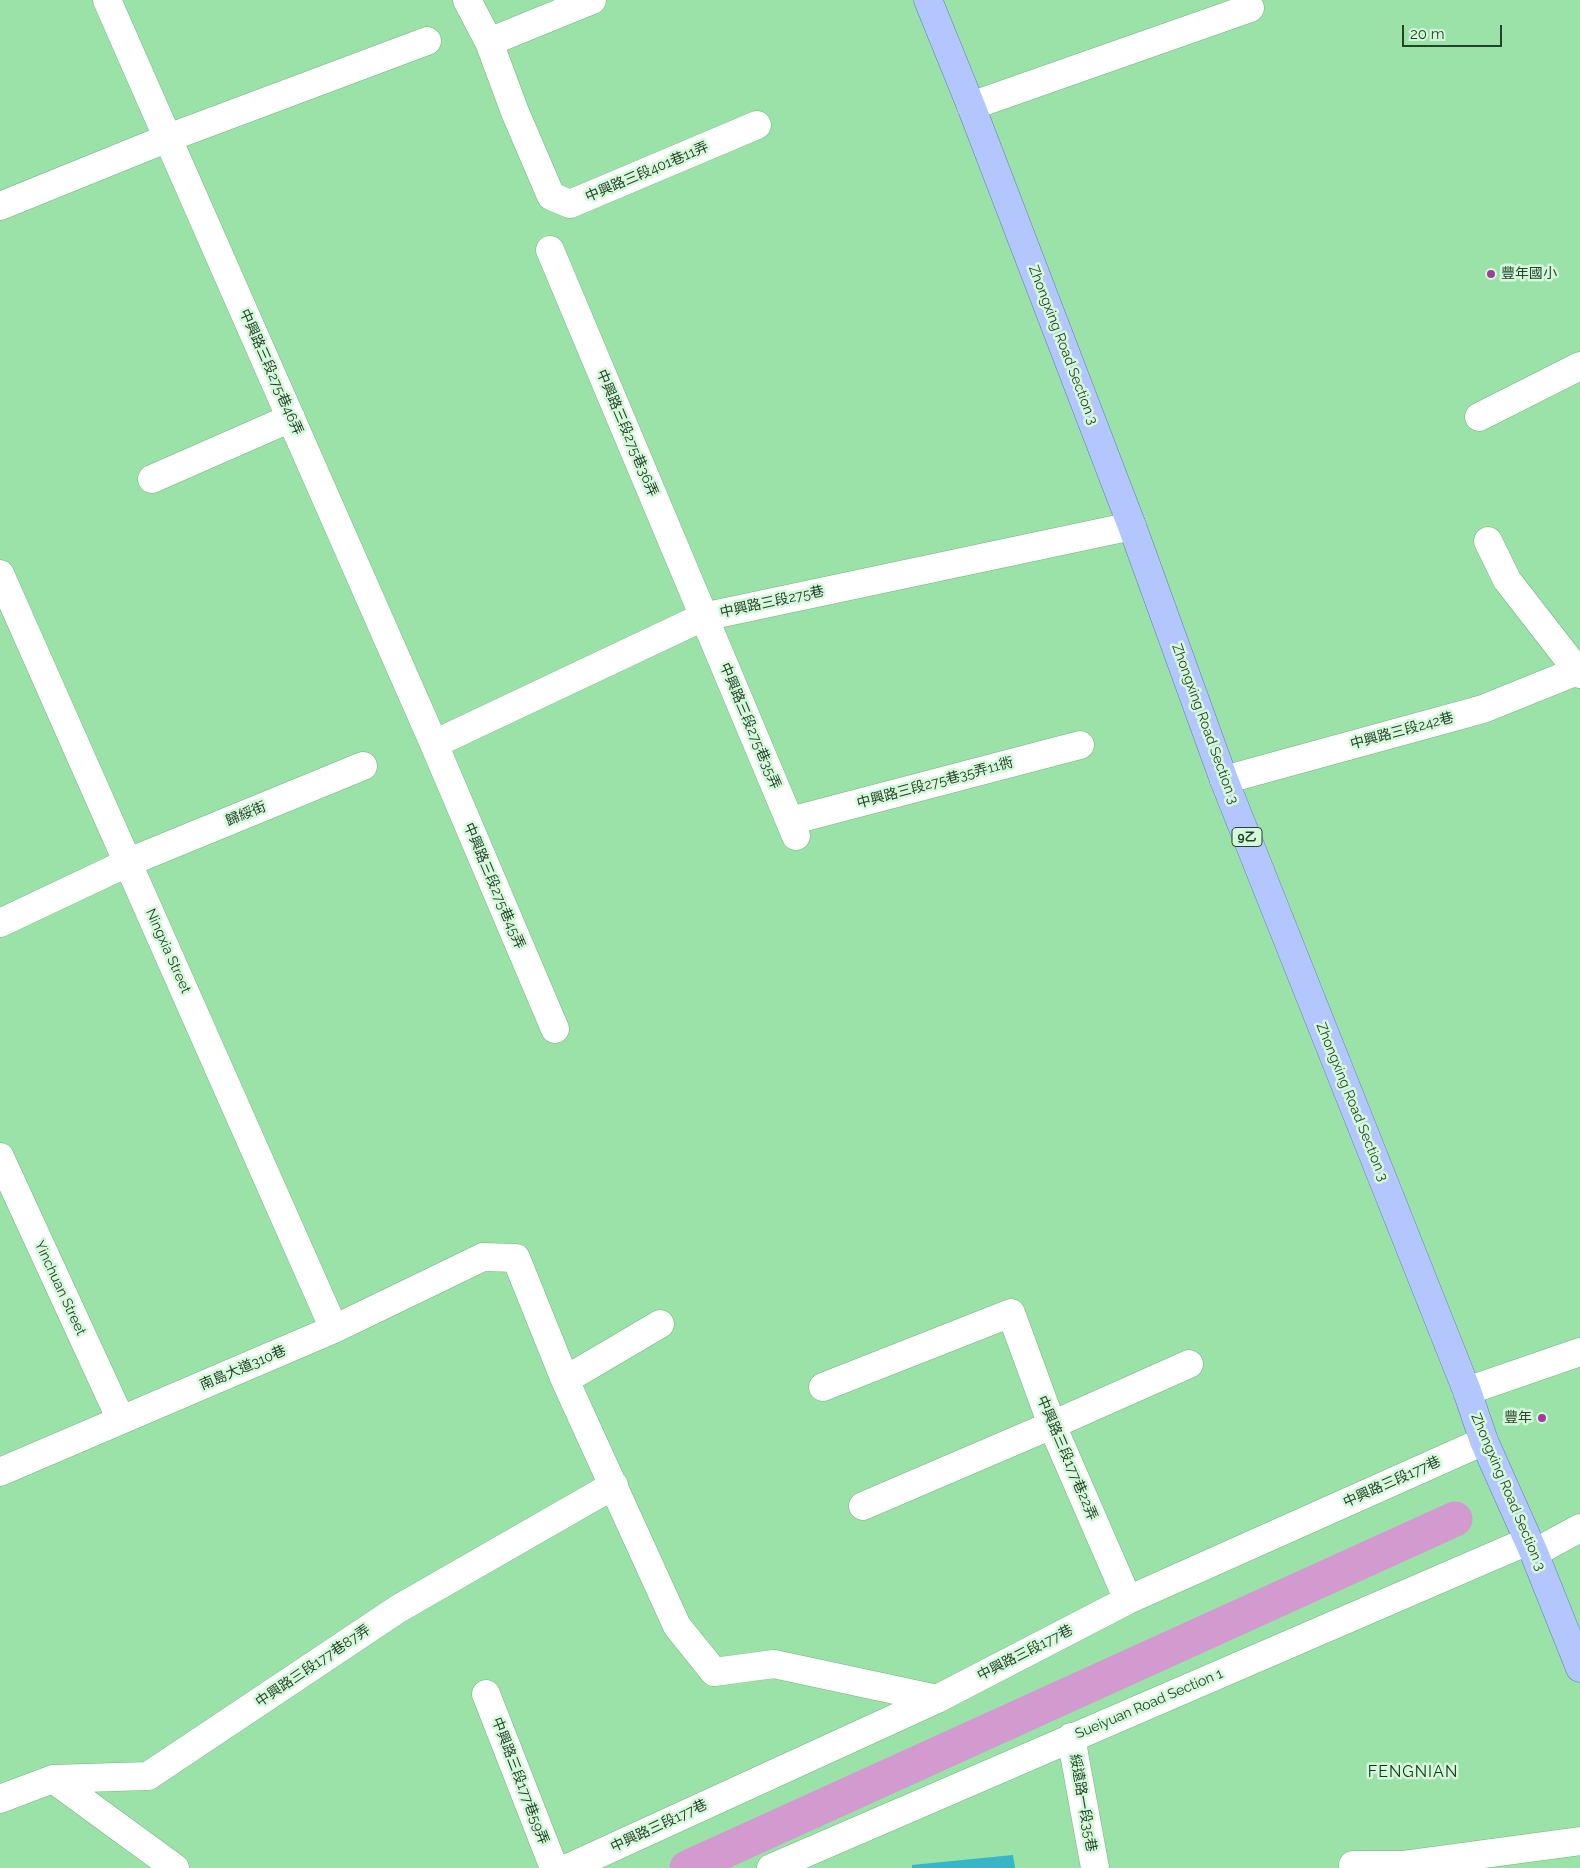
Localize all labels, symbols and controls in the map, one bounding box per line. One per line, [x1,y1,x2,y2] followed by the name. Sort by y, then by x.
[1405,15,1505,47] scale bar
[1410,25,1445,43] text: 20 m
[583,138,711,206] street label: 中興路三段401巷11弄
[1025,263,1101,427] street label: Zhongxing Road Section 3
[1501,266,1557,282] place label: 豐年國小
[1485,268,1497,280] marker: 豐年國小
[236,306,306,438] street label: 中興路三段275巷46弄
[593,367,661,499] street label: 中興路三段275巷36弄
[718,583,826,621] street label: 中興路三段275巷
[1168,642,1242,806] street label: Zhongxing Road Section 3
[716,660,784,792] street label: 中興路三段275巷35弄
[1349,709,1455,753] street label: 中興路三段242巷
[855,754,1015,812] street label: 中興路三段275巷35弄11衖
[223,798,269,830] street label: 歸綏街
[460,820,528,952] street label: 中興路三段275巷45弄
[1232,828,1262,846] road number: 9乙
[142,906,194,996] street label: Ningxia Street
[1312,1020,1392,1184] street label: Zhongxing Road Section 3
[31,1238,89,1338] street label: Yinchuan Street
[197,1342,289,1394] street label: 南島大道310巷
[1033,1393,1101,1523] street label: 中興路三段177巷22弄
[1504,1410,1532,1426] place label: 豐年
[1467,1411,1549,1573] street label: Zhongxing Road Section 3
[1536,1412,1548,1424] marker: 豐年
[1341,1453,1443,1511] street label: 中興路三段177巷
[252,1621,374,1711] street label: 中興路三段177巷87弄
[974,1622,1076,1684] street label: 中興路三段177巷
[1073,1665,1225,1743] street label: Sueiyuan Road Section 1
[488,1715,552,1847] street label: 中興路三段177巷59弄
[1066,1753,1100,1853] street label: 綏遠路一段35巷
[1367,1762,1459,1782] district label: FENGNIAN
[608,1796,710,1856] street label: 中興路三段177巷

